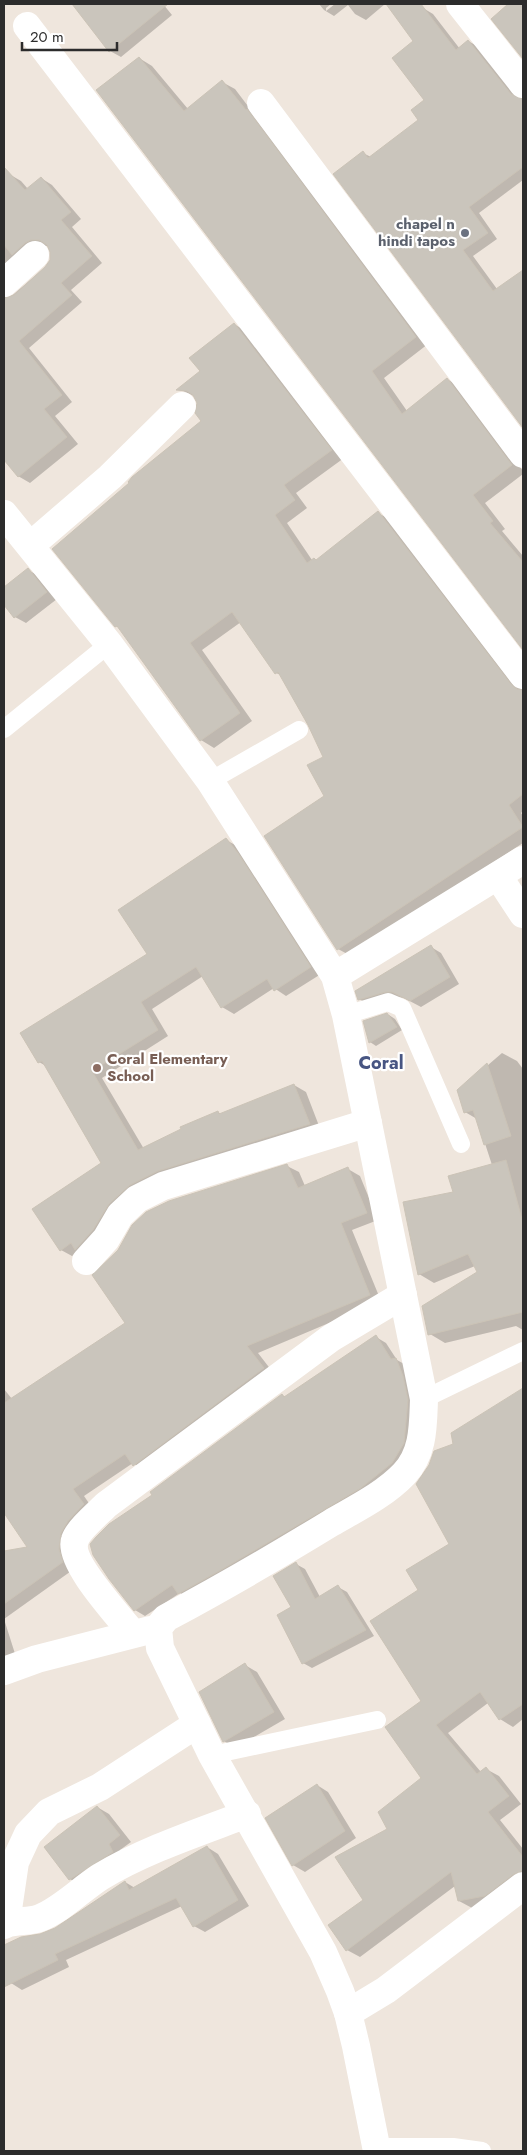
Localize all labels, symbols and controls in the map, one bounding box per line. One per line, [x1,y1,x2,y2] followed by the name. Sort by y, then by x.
[22,20,118,52] scale bar
[30,26,64,48] text: 20 m
[378,213,455,252] place label: chapel n hindi tapos
[459,227,471,239] marker: chapel n hindi tapos
[107,1048,228,1087] place label: Coral Elementary School
[358,1050,404,1076] district label: Coral
[91,1062,103,1074] marker: Coral Elementary School

